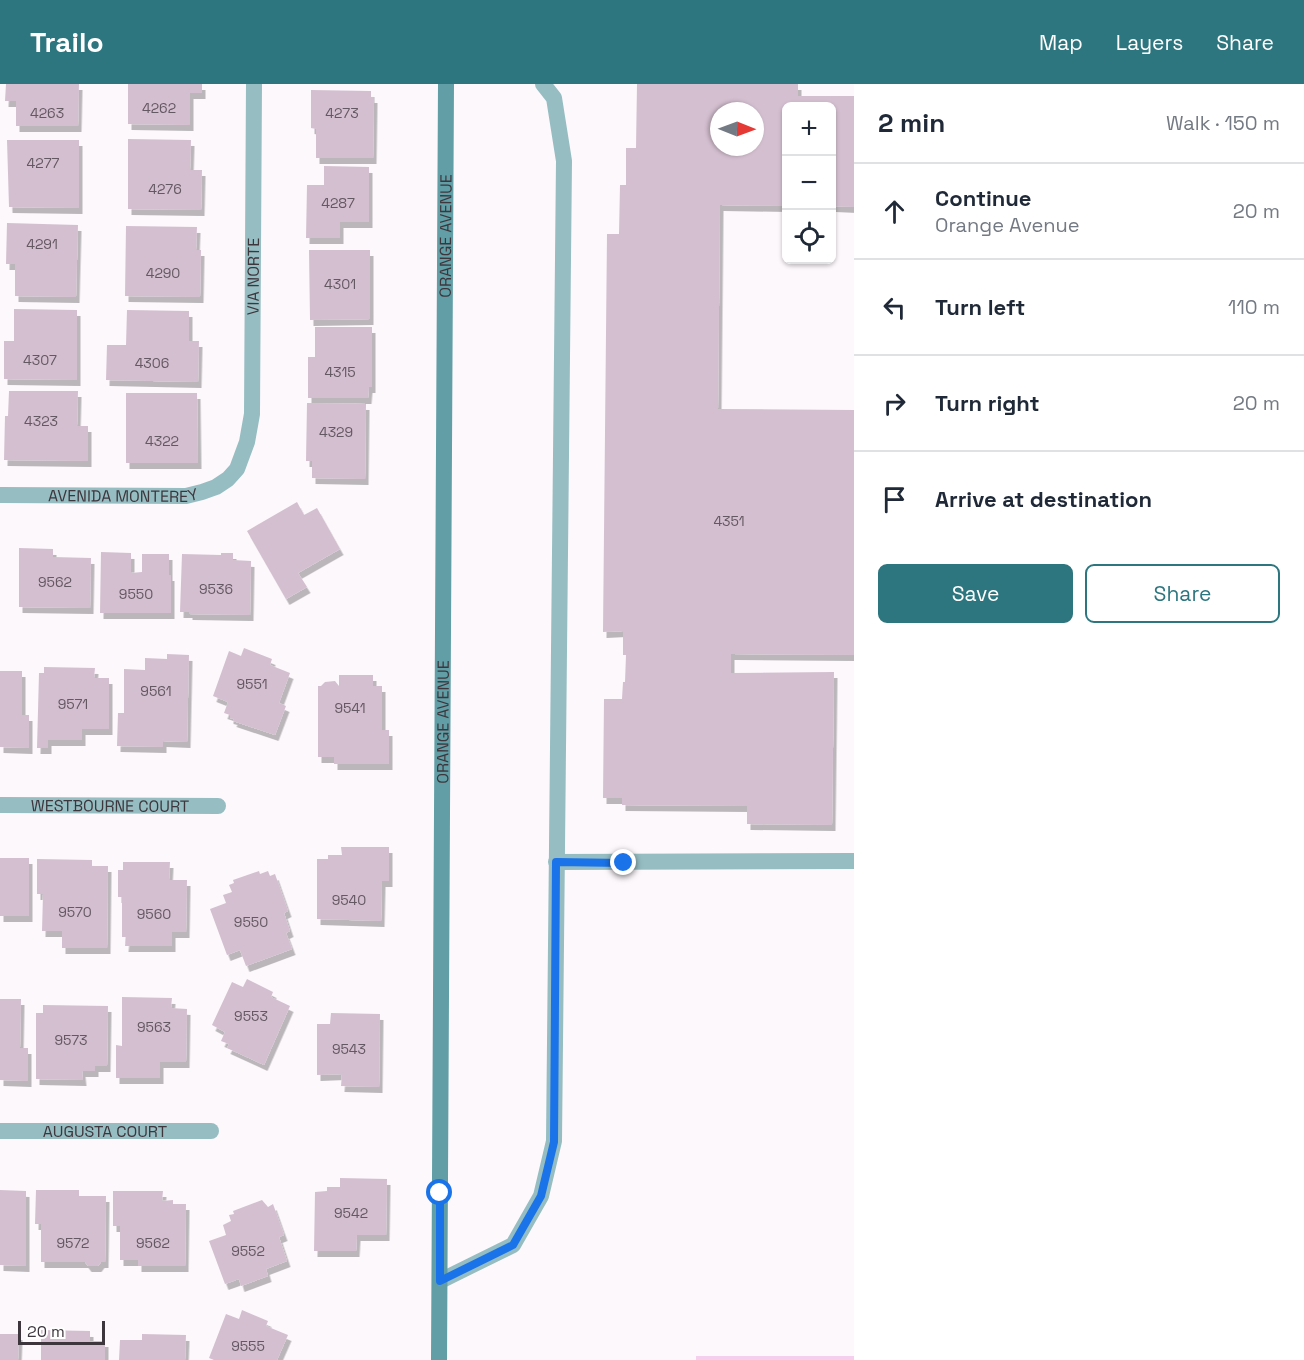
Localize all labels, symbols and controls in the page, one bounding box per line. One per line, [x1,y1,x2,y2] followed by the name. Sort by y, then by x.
[30,24,104,60] text: Trailo
[1039,29,1083,56] text: Map
[1116,29,1183,56] text: Layers
[1216,29,1274,56] text: Share
[142,99,176,117] house number: 4262
[710,102,764,156] north arrow
[782,102,836,264] map controls
[782,102,836,156] button: +
[30,104,64,122] house number: 4263
[325,104,359,122] house number: 4273
[878,106,945,140] text: 2 min
[1166,110,1280,136] text: Walk · 150 m
[27,154,60,172] house number: 4277
[782,156,836,210] button: −
[435,174,457,298] street label: ORANGE AVENUE
[148,180,182,198] house number: 4276
[935,184,1031,212] text: Continue
[321,194,355,212] house number: 4287
[878,195,911,228] icon: ahead
[1233,198,1280,224] text: 20 m
[782,210,836,264] button: locate
[935,212,1080,238] text: Orange Avenue
[26,235,58,253] house number: 4291
[243,238,264,315] street label: VIA NORTE
[146,264,180,282] house number: 4290
[324,275,356,293] house number: 4301
[878,291,911,324] icon: left
[935,293,1025,321] text: Turn left
[1228,294,1280,320] text: 110 m
[23,351,57,369] house number: 4307
[135,354,169,372] house number: 4306
[324,363,356,381] house number: 4315
[878,387,911,420] icon: right
[935,389,1040,417] text: Turn right
[1233,390,1280,416] text: 20 m
[24,412,58,430] house number: 4323
[319,423,353,441] house number: 4329
[145,432,179,450] house number: 4322
[48,483,200,507] street label: AVENIDA MONTEREY
[878,483,911,516] icon: arrive
[935,485,1152,513] text: Arrive at destination
[713,512,745,530] house number: 4351
[878,564,1073,623] button: Save
[1085,564,1280,623] button: Share
[38,573,72,591] house number: 9562
[199,580,233,598] house number: 9536
[119,585,153,603] house number: 9550
[432,660,454,784] street label: ORANGE AVENUE
[237,675,268,693] house number: 9551
[140,682,172,700] house number: 9561
[58,695,88,713] house number: 9571
[334,699,366,717] house number: 9541
[31,795,189,817] street label: WESTBOURNE COURT
[610,849,636,875] route end
[332,891,366,909] house number: 9540
[58,903,92,921] house number: 9570
[137,905,171,923] house number: 9560
[234,913,268,931] house number: 9550
[234,1007,268,1025] house number: 9553
[137,1018,171,1036] house number: 9563
[54,1031,88,1049] house number: 9573
[332,1040,366,1058] house number: 9543
[43,1121,167,1142] street label: AUGUSTA COURT
[426,1179,452,1205] route start
[334,1204,368,1222] house number: 9542
[57,1234,90,1252] house number: 9572
[136,1234,170,1252] house number: 9562
[231,1242,265,1260] house number: 9552
[18,1318,105,1346] scale bar
[27,1321,65,1342] text: 20 m
[231,1337,265,1355] house number: 9555

